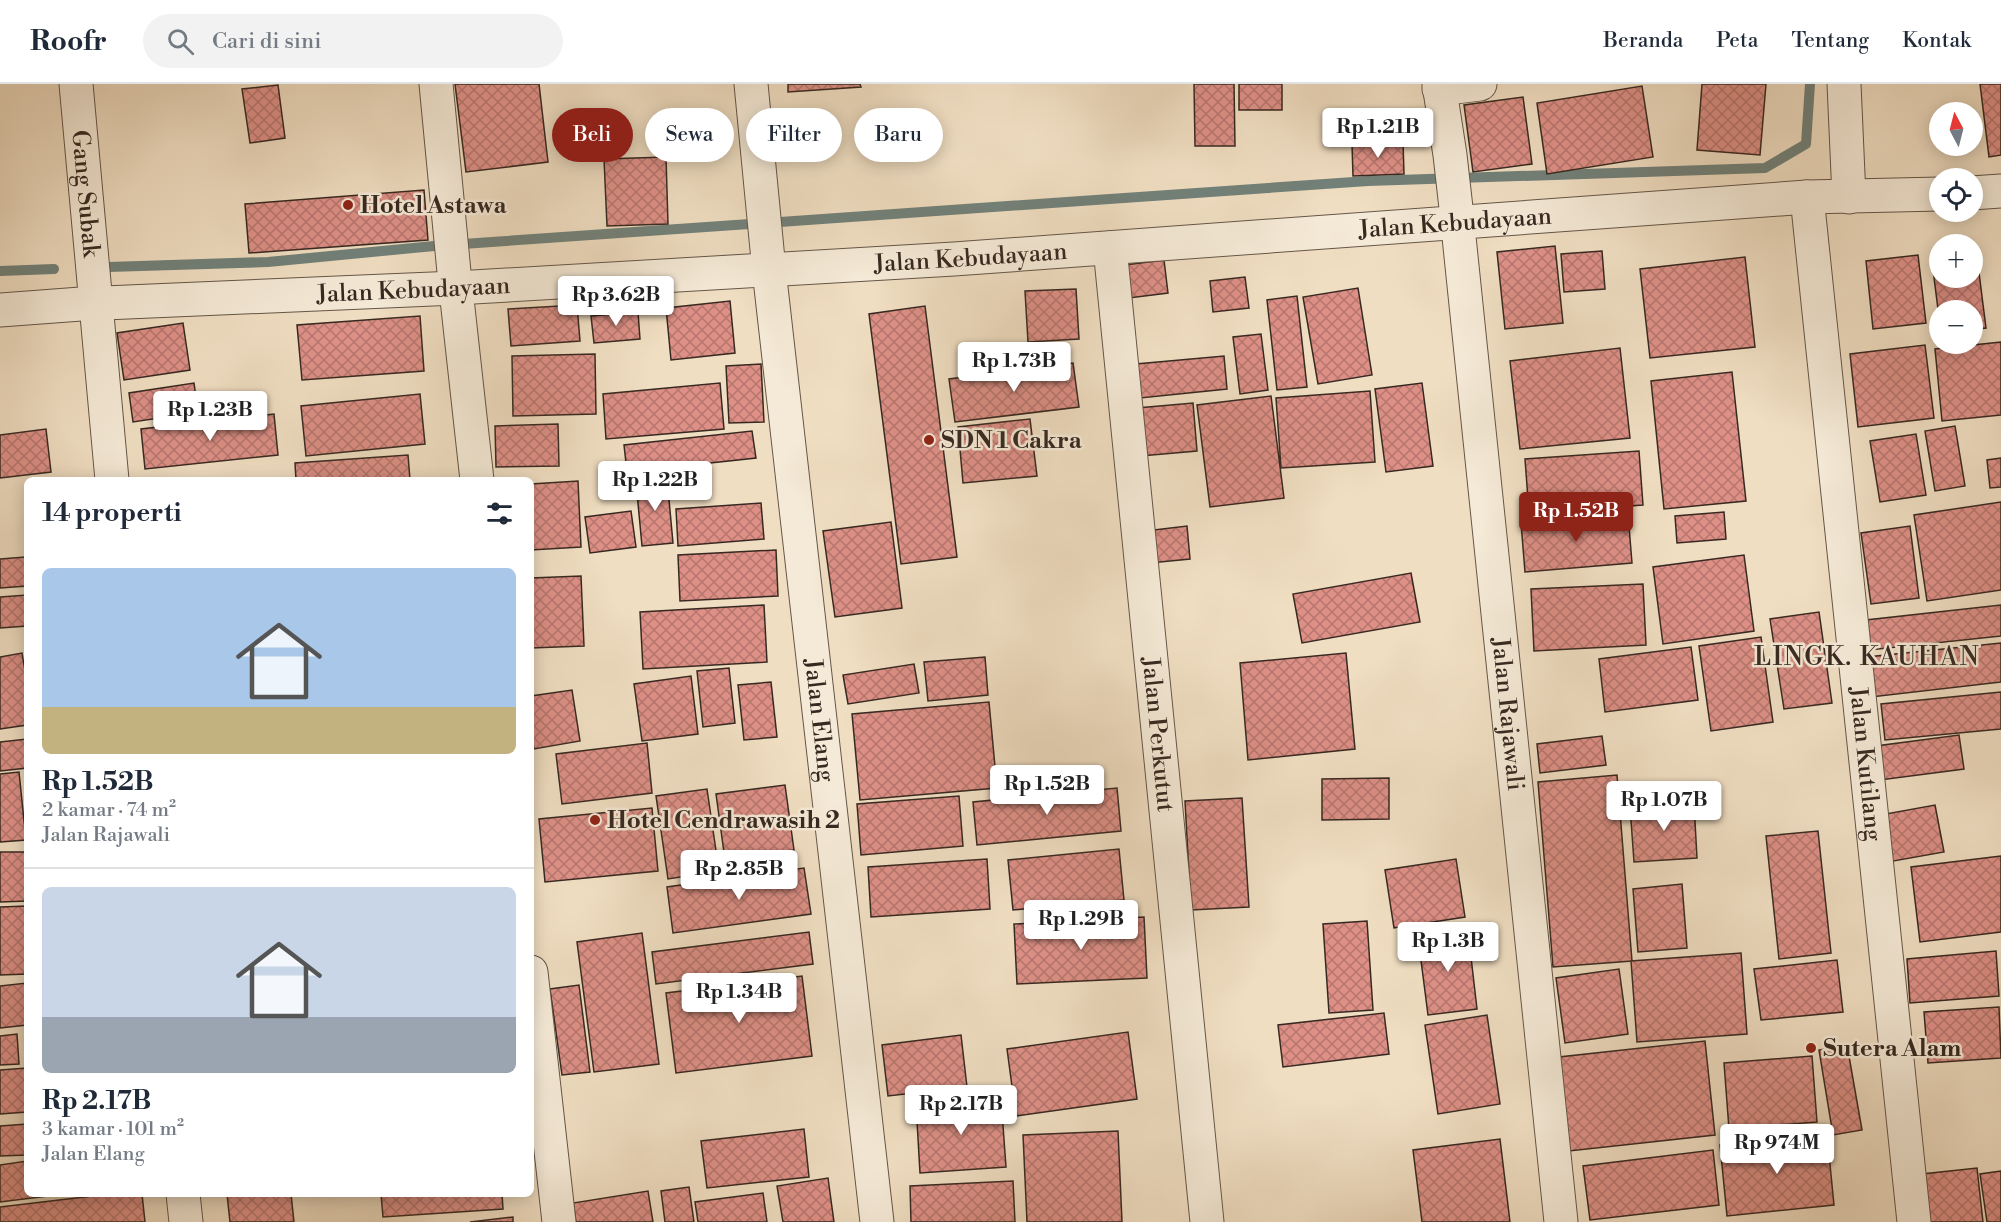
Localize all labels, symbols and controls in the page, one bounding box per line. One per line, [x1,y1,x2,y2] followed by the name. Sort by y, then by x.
[143,14,563,68] search box
[30,24,107,59] text: Roofr
[164,25,197,58] icon: search
[212,28,321,55] text: Cari di sini
[1603,28,1683,54] text: Beranda
[1716,28,1758,54] text: Peta
[1791,28,1869,54] text: Tentang
[1902,28,1971,54] text: Kontak
[1929,102,1983,156] north arrow
[1929,102,1983,354] map controls
[552,108,633,162] chip: Beli
[645,108,734,162] chip: Sewa
[746,108,842,162] chip: Filter
[854,108,943,162] chip: Baru
[1316,108,1440,159] pin: Rp 1.21B
[1336,115,1420,140] text: Rp 1.21B
[64,129,106,260] street label: Gang Subak
[1929,168,1983,222] button: locate
[360,191,507,221] place label: Hotel Astawa
[341,198,355,212] marker: Hotel Astawa
[1357,202,1553,246] street label: Jalan Kebudayaan
[1929,234,1983,288] button: +
[872,237,1068,280] street label: Jalan Kebudayaan
[315,271,511,310] street label: Jalan Kebudayaan
[554,276,678,327] pin: Rp 3.62B
[572,283,660,308] text: Rp 3.62B
[1929,300,1983,354] button: −
[952,342,1076,393] pin: Rp 1.73B
[972,349,1056,374] text: Rp 1.73B
[148,391,272,442] pin: Rp 1.23B
[167,398,253,423] text: Rp 1.23B
[941,426,1083,456] place label: SDN 1 Cakra
[922,433,936,447] marker: SDN 1 Cakra
[593,461,717,512] pin: Rp 1.22B
[612,468,698,493] text: Rp 1.22B
[1514,492,1638,543] pin: Rp 1.52B
[42,497,181,529] text: 14 properti
[483,497,516,530] icon: filters
[1533,499,1619,524] text: Rp 1.52B
[225,607,333,715] icon: home
[1484,635,1530,792] street label: Jalan Rajawali
[1754,641,1980,673] district label: LINGK. KAUHAN
[1135,655,1180,814] street label: Jalan Perkutut
[797,656,841,784] street label: Jalan Elang
[1842,684,1888,843] street label: Jalan Kutilang
[985,765,1109,816] pin: Rp 1.52B
[42,766,154,798] text: Rp 1.52B
[1004,772,1090,797] text: Rp 1.52B
[1602,781,1726,832] pin: Rp 1.07B
[1620,788,1708,813] text: Rp 1.07B
[42,798,176,823] text: 2 kamar · 74 m²
[607,806,840,836] place label: Hotel Cendrawasih 2
[588,813,602,827] marker: Hotel Cendrawasih 2
[42,823,170,848] text: Jalan Rajawali
[677,850,801,901] pin: Rp 2.85B
[695,857,783,882] text: Rp 2.85B
[1019,900,1143,951] pin: Rp 1.29B
[1038,907,1124,932] text: Rp 1.29B
[1393,922,1503,973] pin: Rp 1.3B
[225,926,333,1034] icon: home
[1412,929,1485,954] text: Rp 1.3B
[677,973,801,1024] pin: Rp 1.34B
[696,980,782,1005] text: Rp 1.34B
[1823,1034,1962,1064] place label: Sutera Alam
[1804,1041,1818,1055] marker: Sutera Alam
[42,1085,151,1117] text: Rp 2.17B
[899,1085,1023,1136] pin: Rp 2.17B
[919,1092,1003,1117] text: Rp 2.17B
[42,1117,184,1142] text: 3 kamar · 101 m²
[1722,1124,1832,1175] pin: Rp 974M
[1734,1131,1820,1156] text: Rp 974M
[42,1142,145,1167] text: Jalan Elang

